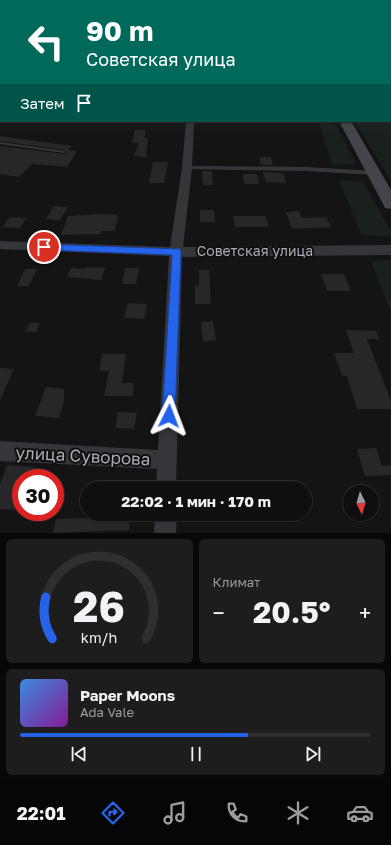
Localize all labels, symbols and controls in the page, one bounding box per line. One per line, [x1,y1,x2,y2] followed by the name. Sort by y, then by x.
[86,14,153,47] text: 90 m
[20,16,72,68] icon: left
[86,48,236,70] text: Советская улица
[73,92,95,114] icon: arrive
[20,94,65,112] text: Затем
[27,230,61,264] pin
[33,236,55,258] icon: arrive
[197,242,313,259] street label: Советская улица
[148,395,190,437] position arrow
[15,441,151,470] street label: улица Суворова
[12,469,64,521] speed limit sign: 30
[343,485,379,521] north arrow
[343,485,379,521] map controls
[121,492,271,510] text: 22:02 · 1 мин · 170 m
[213,574,260,590] text: Климат
[73,581,125,631] text: 26
[253,594,330,630] text: 20.5°
[213,599,225,626] text: −
[359,599,371,626] text: +
[81,629,117,646] text: km/h
[80,686,175,704] text: Paper Moons
[80,704,134,720] text: Ada Vale
[68,743,90,765] icon: previous
[185,743,207,765] icon: pause
[302,743,324,765] icon: next
[99,799,127,827] icon: directions
[161,799,189,827] icon: music
[223,799,251,827] icon: phone
[284,799,312,827] icon: climate
[346,799,374,827] icon: car
[17,802,66,824] text: 22:01

